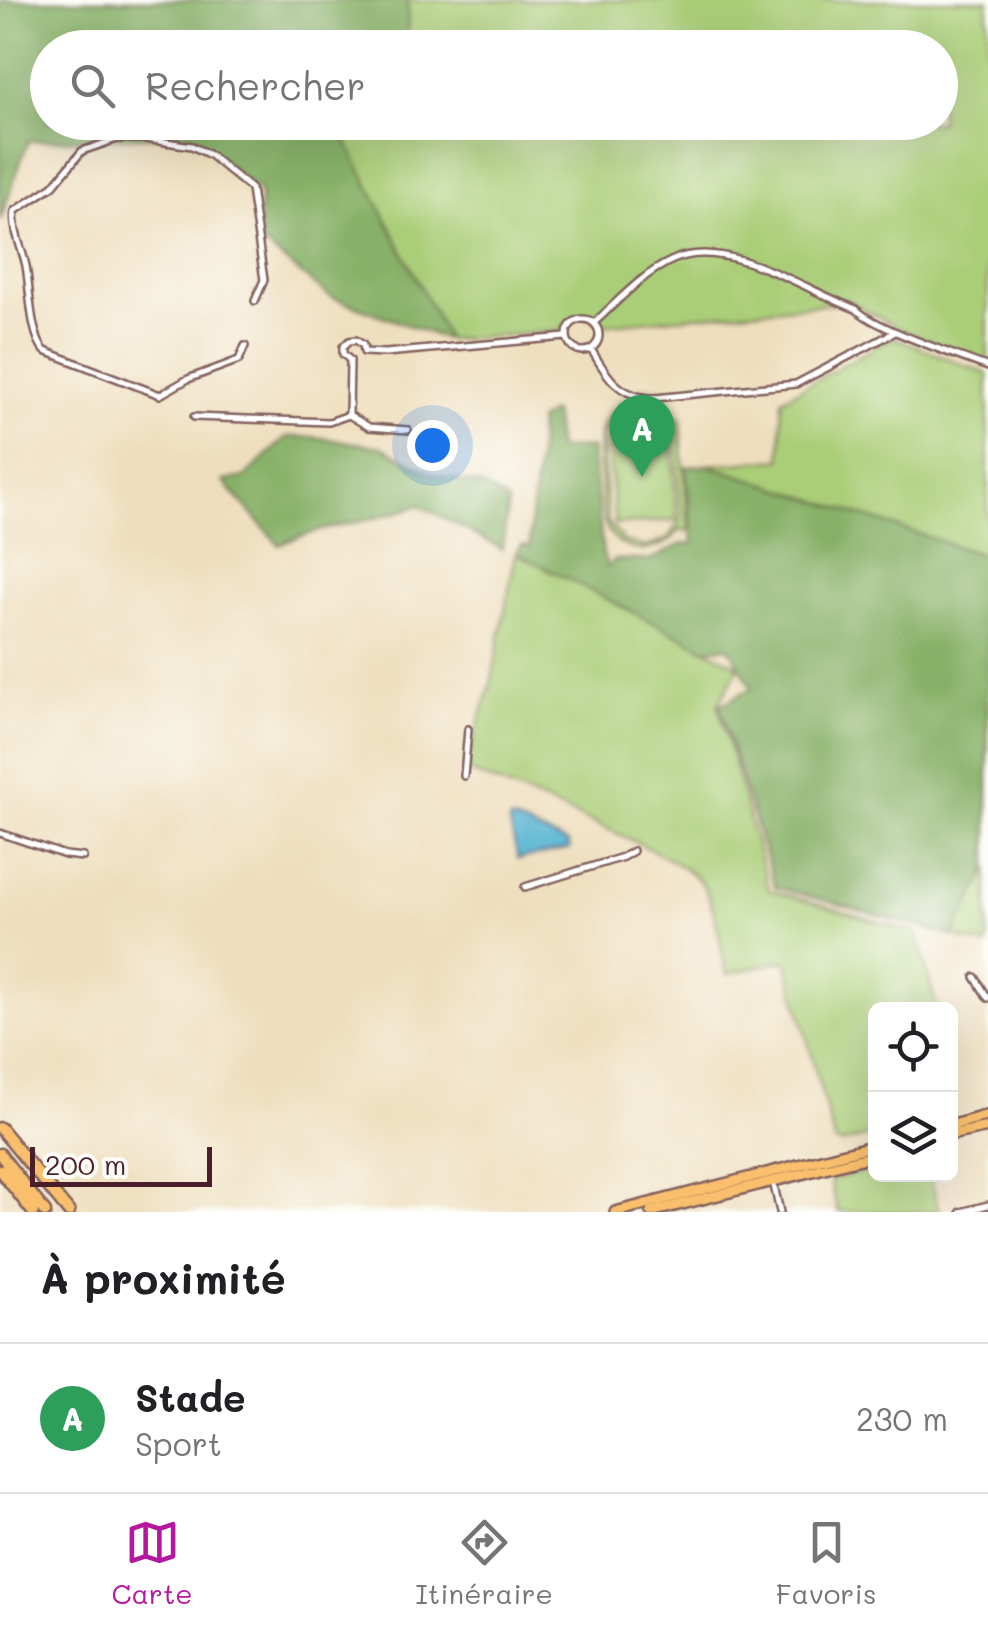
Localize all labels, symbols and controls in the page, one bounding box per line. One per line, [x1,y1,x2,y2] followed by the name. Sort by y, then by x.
[30,30,958,140] search box
[65,58,120,113] icon: search
[145,60,366,110] text: Rechercher
[610,394,674,477] pin: A
[407,420,458,471] your location
[868,1002,958,1182] map controls
[868,1002,958,1092] button: locate
[868,1092,958,1182] button: layers
[30,1142,212,1186] scale bar
[45,1146,126,1182] text: 200 m
[40,1250,286,1305] text: À proximité
[135,1372,246,1422] text: Stade
[61,1397,84,1439] text: A
[856,1397,948,1439] text: 230 m
[135,1422,222,1464] text: Sport
[111,1515,193,1611] tab: Carte
[415,1515,553,1611] tab: Itinéraire
[776,1515,877,1611] tab: Favoris

